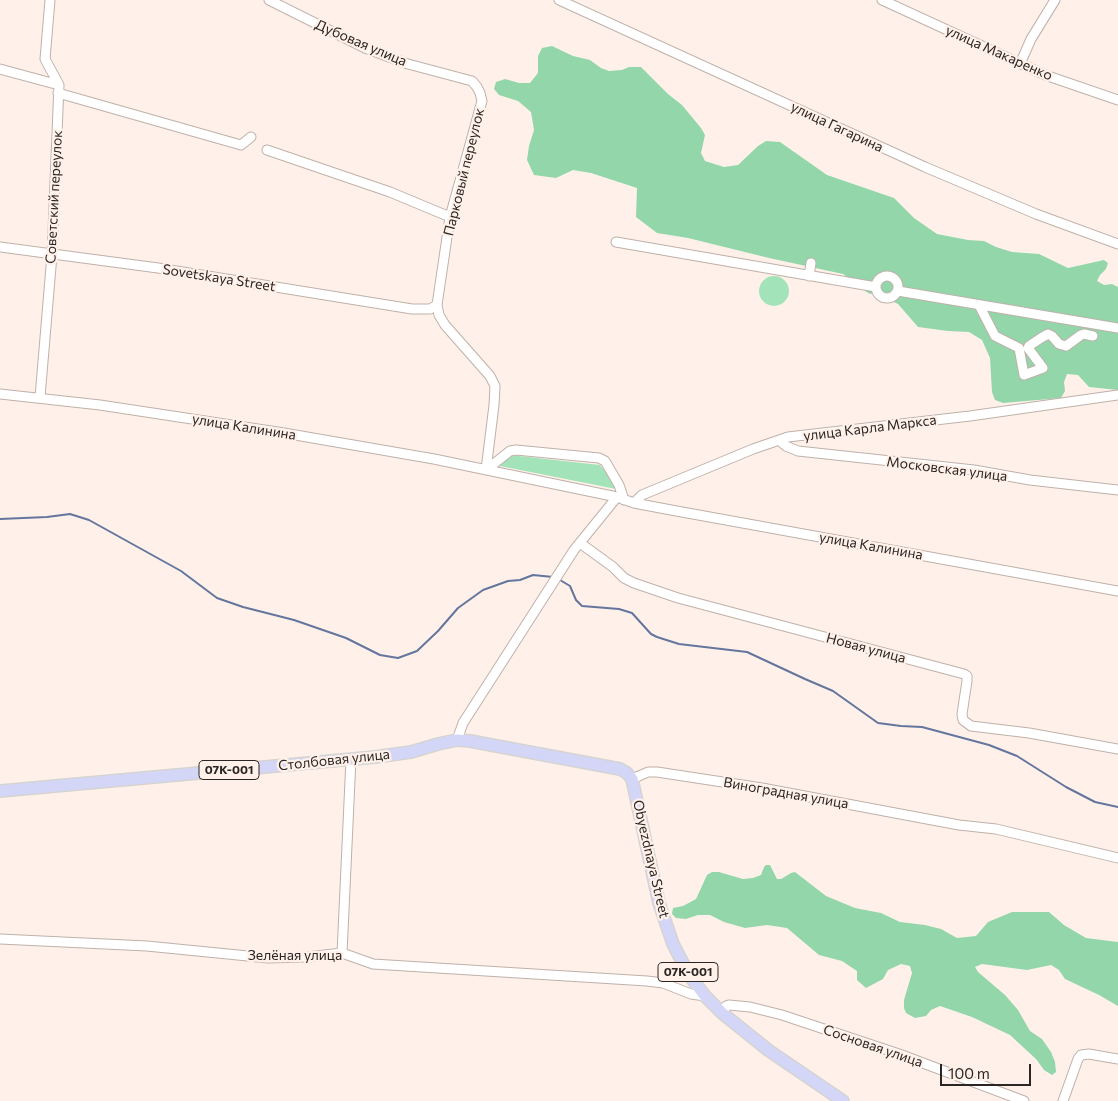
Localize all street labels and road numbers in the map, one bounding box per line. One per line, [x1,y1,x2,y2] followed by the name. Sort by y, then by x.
[313,16,409,70] street label: Дубовая улица
[943,22,1055,84] street label: улица Макаренко
[788,98,886,156] street label: улица Гагарина
[440,106,488,238] street label: Парковый переулок
[42,130,66,264] street label: Советский переулок
[161,261,277,295] street label: Sovetskaya Street
[191,410,297,444] street label: улица Калинина
[803,412,937,444] street label: улица Карла Маркса
[886,453,1008,485] street label: Московская улица
[818,529,924,563] street label: улица Калинина
[824,629,908,667] street label: Новая улица
[277,746,391,774] street label: Столбовая улица
[199,760,259,780] road number: 07К-001
[722,774,850,812] street label: Виноградная улица
[629,798,673,920] street label: Obyezdnaya Street
[248,947,342,963] street label: Зелёная улица
[658,962,718,982] road number: 07К-001
[821,1021,925,1071] street label: Сосновая улица

